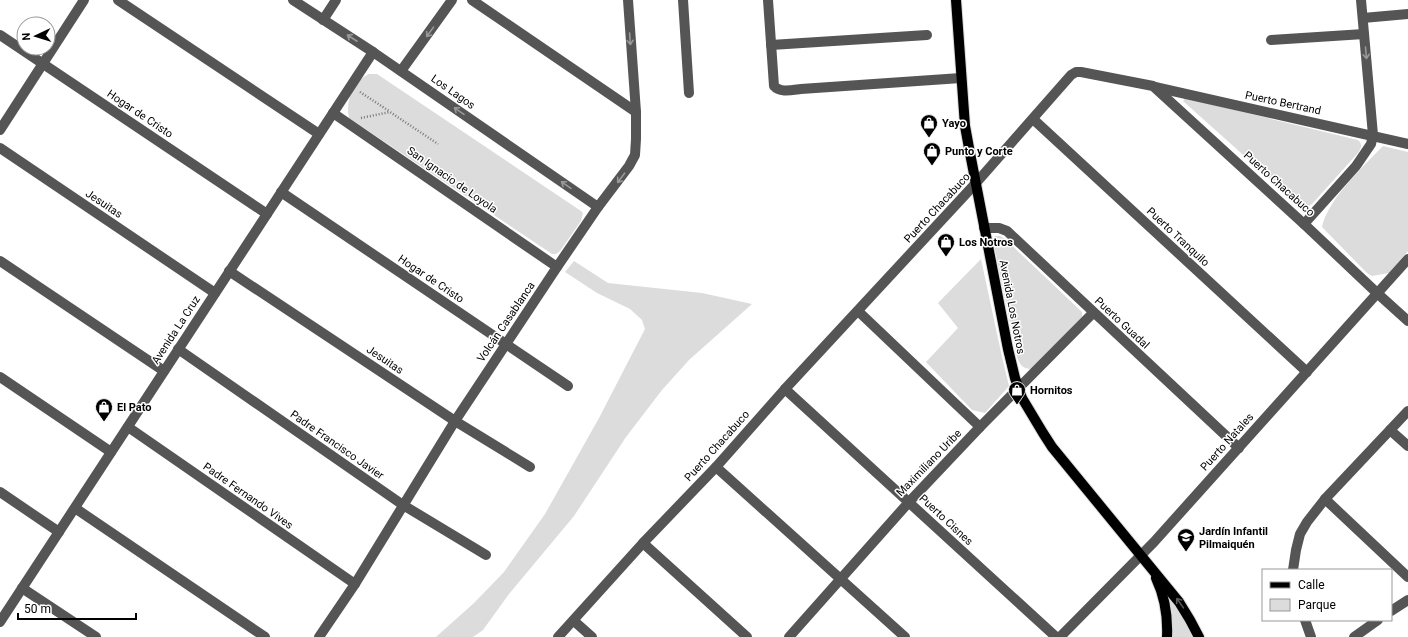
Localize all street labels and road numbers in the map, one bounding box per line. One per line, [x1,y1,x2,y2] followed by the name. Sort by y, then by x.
[429,72,478,112] street label: Los Lagos
[105,87,175,141] street label: Hogar de Cristo
[1244,89,1322,117] street label: Puerto Bertrand
[404,144,500,216] street label: San Ignacio de Loyola
[1241,149,1317,219] street label: Puerto Chacabuco
[901,170,973,246] street label: Puerto Chacabuco
[83,187,125,221] street label: Jesuitas
[1144,205,1212,269] street label: Puerto Tranquilo
[396,252,466,306] street label: Hogar de Cristo
[997,259,1028,355] street label: Avenida Los Notros
[474,280,538,364] street label: Volcán Casablanca
[149,293,203,367] street label: Avenida La Cruz
[1092,294,1152,352] street label: Puerto Guadal
[364,343,406,377] street label: Jesuitas
[288,408,386,482] street label: Padre Francisco Javier
[682,408,752,484] street label: Puerto Chacabuco
[1198,410,1256,473] street label: Puerto Natales
[894,427,964,499] street label: Maximiliano Uribe
[201,460,296,532] street label: Padre Fernando Vives
[917,492,976,548] street label: Puerto Cisnes

